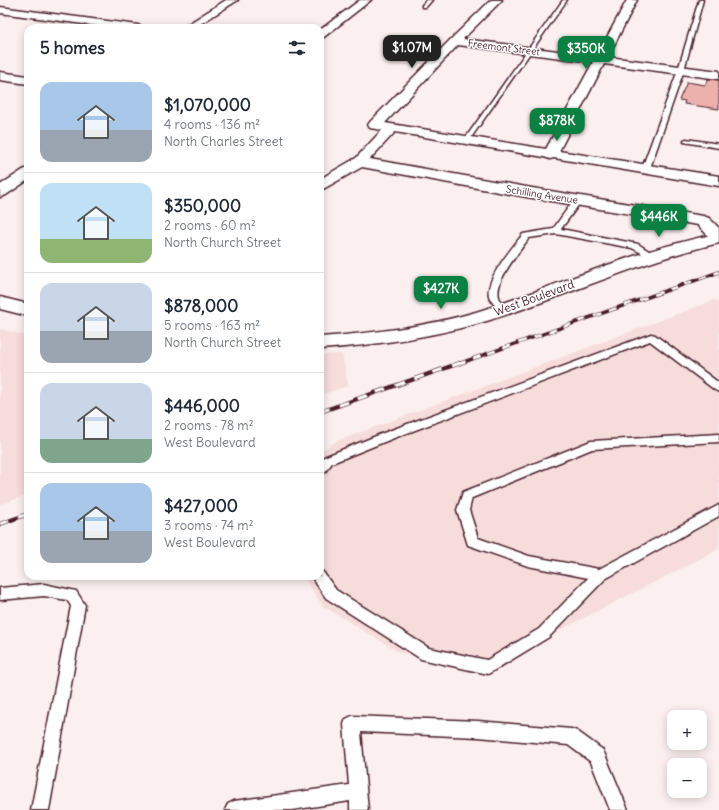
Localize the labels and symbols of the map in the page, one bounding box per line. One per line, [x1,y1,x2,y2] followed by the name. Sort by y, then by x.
[379,35,445,69] pin: $1.07M
[558,36,614,70] pin: $350K
[467,37,541,58] street label: Freemont Street
[529,108,585,142] pin: $878K
[505,182,579,207] street label: Schilling Avenue
[631,204,687,238] pin: $446K
[413,276,469,310] pin: $427K
[492,276,576,319] street label: West Boulevard

